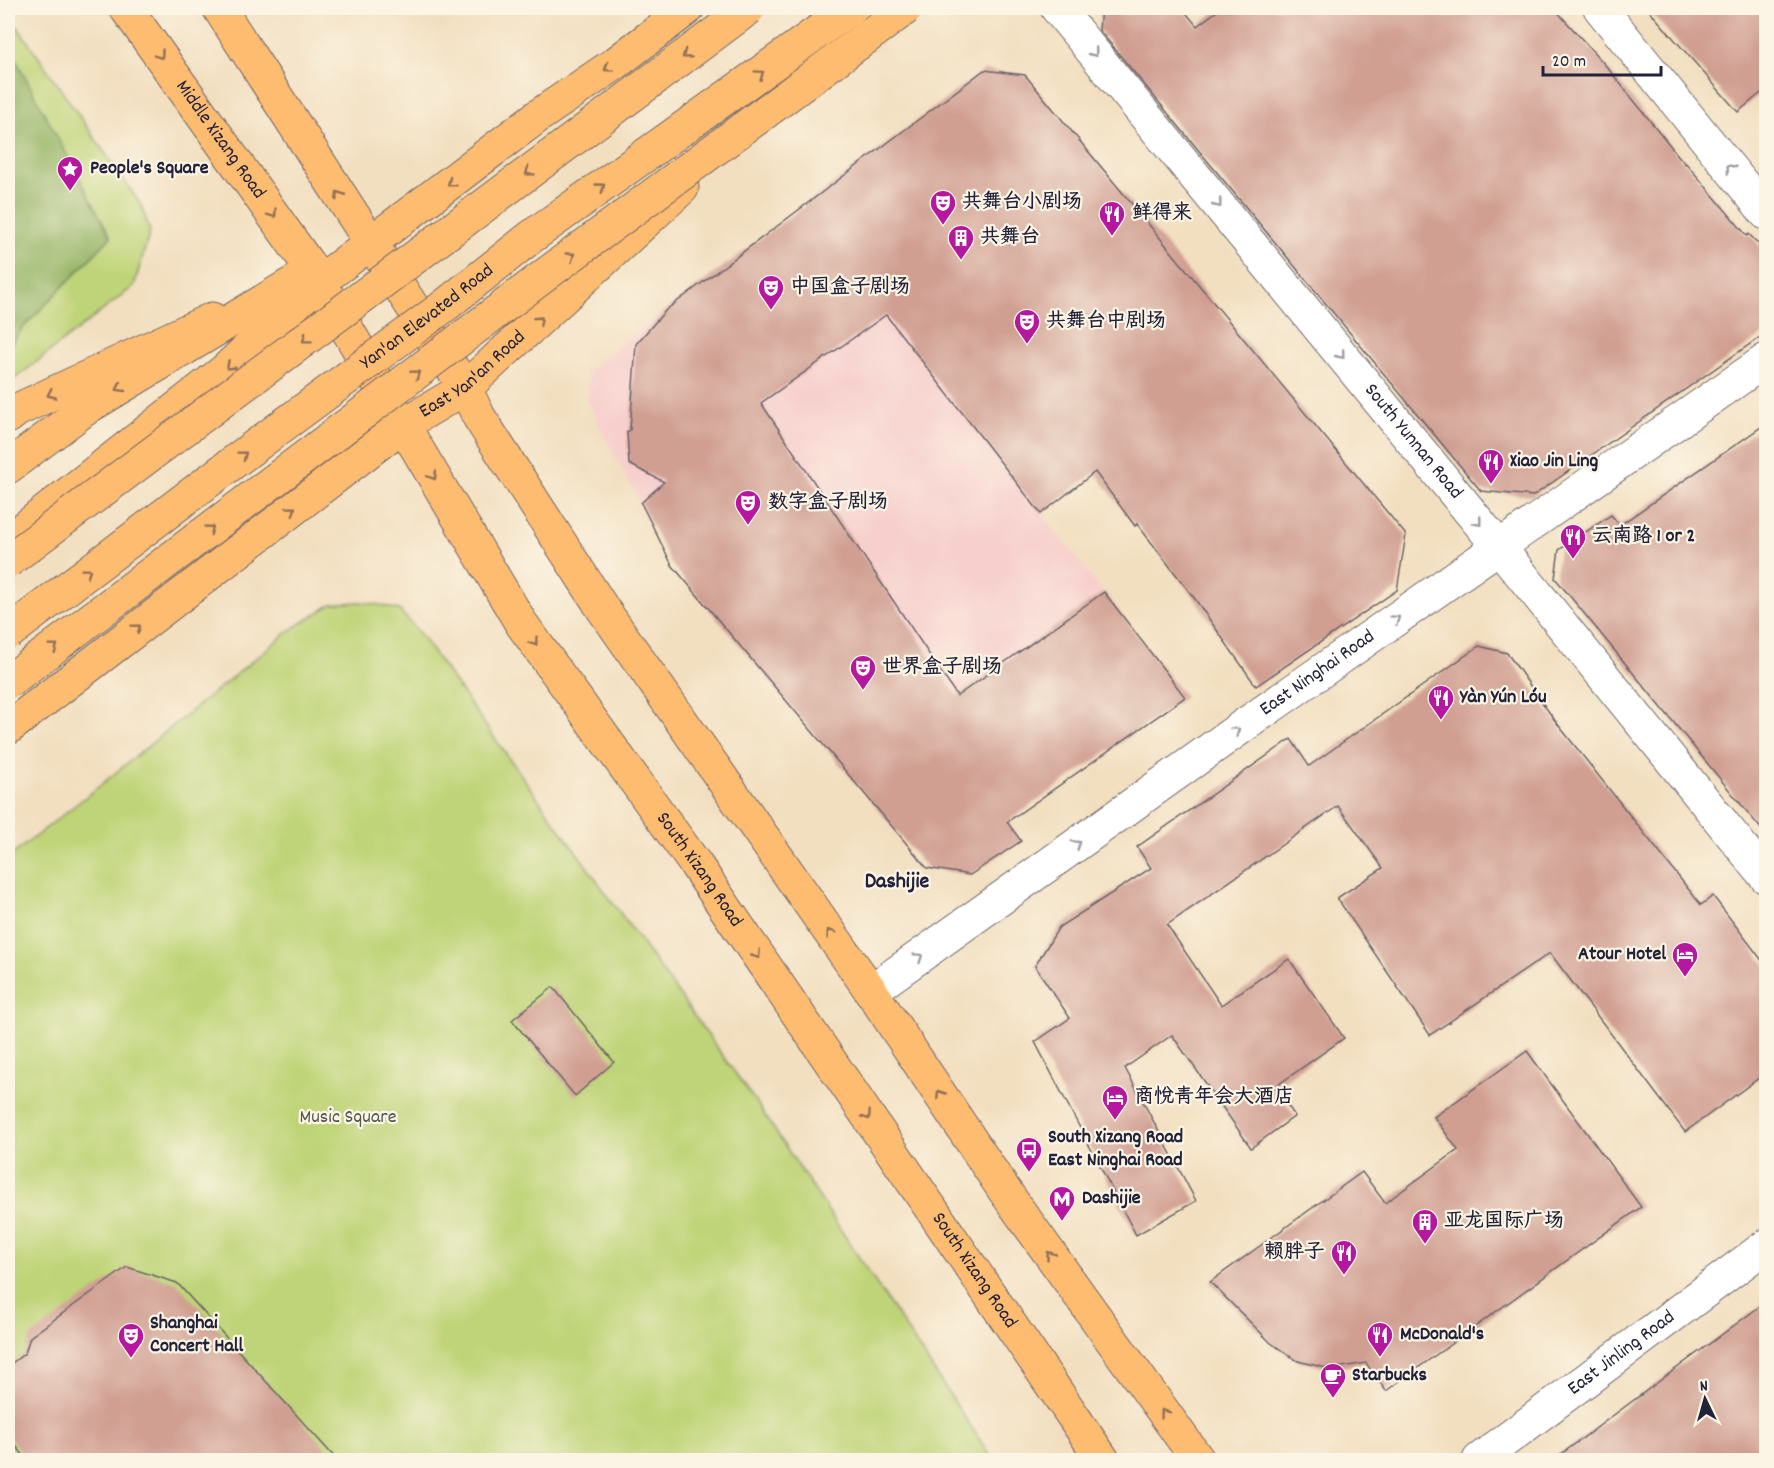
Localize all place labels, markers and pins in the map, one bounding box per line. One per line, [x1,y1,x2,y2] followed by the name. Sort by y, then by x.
[55,154,85,192] place icon: People's Square
[90,155,209,183] place label: People's Square
[928,188,958,226] theatre icon: 共舞台小剧场
[962,189,1082,217] place label: 共舞台小剧场
[1097,199,1127,237] restaurant icon: 鲜得来
[1132,200,1192,228] place label: 鲜得来
[946,223,976,261] building icon: 共舞台
[980,224,1040,252] place label: 共舞台
[756,273,786,311] theatre icon: 中国盒子剧场
[790,274,910,302] place label: 中国盒子剧场
[1012,307,1042,345] theatre icon: 共舞台中剧场
[1046,308,1166,336] place label: 共舞台中剧场
[1476,447,1506,485] restaurant icon: Xiao Jin Ling
[1510,448,1598,476] place label: Xiao Jin Ling
[733,488,763,526] theatre icon: 数字盒子剧场
[768,489,888,517] place label: 数字盒子剧场
[1558,522,1588,560] restaurant icon: 云南路 1 or 2
[1592,523,1695,551] place label: 云南路 1 or 2
[848,653,878,691] theatre icon: 世界盒子剧场
[882,654,1002,682] place label: 世界盒子剧场
[1426,683,1456,721] restaurant icon: Yàn Yún Lóu
[1459,684,1547,712] place label: Yàn Yún Lóu
[1670,940,1700,978] hotel icon: Atour Hotel
[1578,941,1666,969] place label: Atour Hotel
[1100,1083,1130,1121] hotel icon: 商悦青年会大酒店
[1134,1084,1294,1112] place label: 商悦青年会大酒店
[1048,1124,1183,1175] place label: South Xizang Road East Ninghai Road
[1014,1135,1044,1173] bus stop icon: South Xizang Road East Ninghai Road
[1047,1184,1077,1222] metro station icon: Dashijie
[1082,1185,1141,1213] place label: Dashijie
[1410,1207,1440,1245] building icon: 亚龙国际广场
[1444,1208,1564,1236] place label: 亚龙国际广场
[1329,1238,1359,1276] restaurant icon: 赖胖子
[1264,1239,1324,1267] place label: 赖胖子
[150,1310,244,1361] place label: Shanghai Concert Hall
[1365,1320,1395,1358] restaurant icon: McDonald's
[116,1321,146,1359] theatre icon: Shanghai Concert Hall
[1400,1321,1484,1349] place label: McDonald's
[1318,1361,1348,1399] cafe icon: Starbucks
[1352,1362,1427,1390] place label: Starbucks

